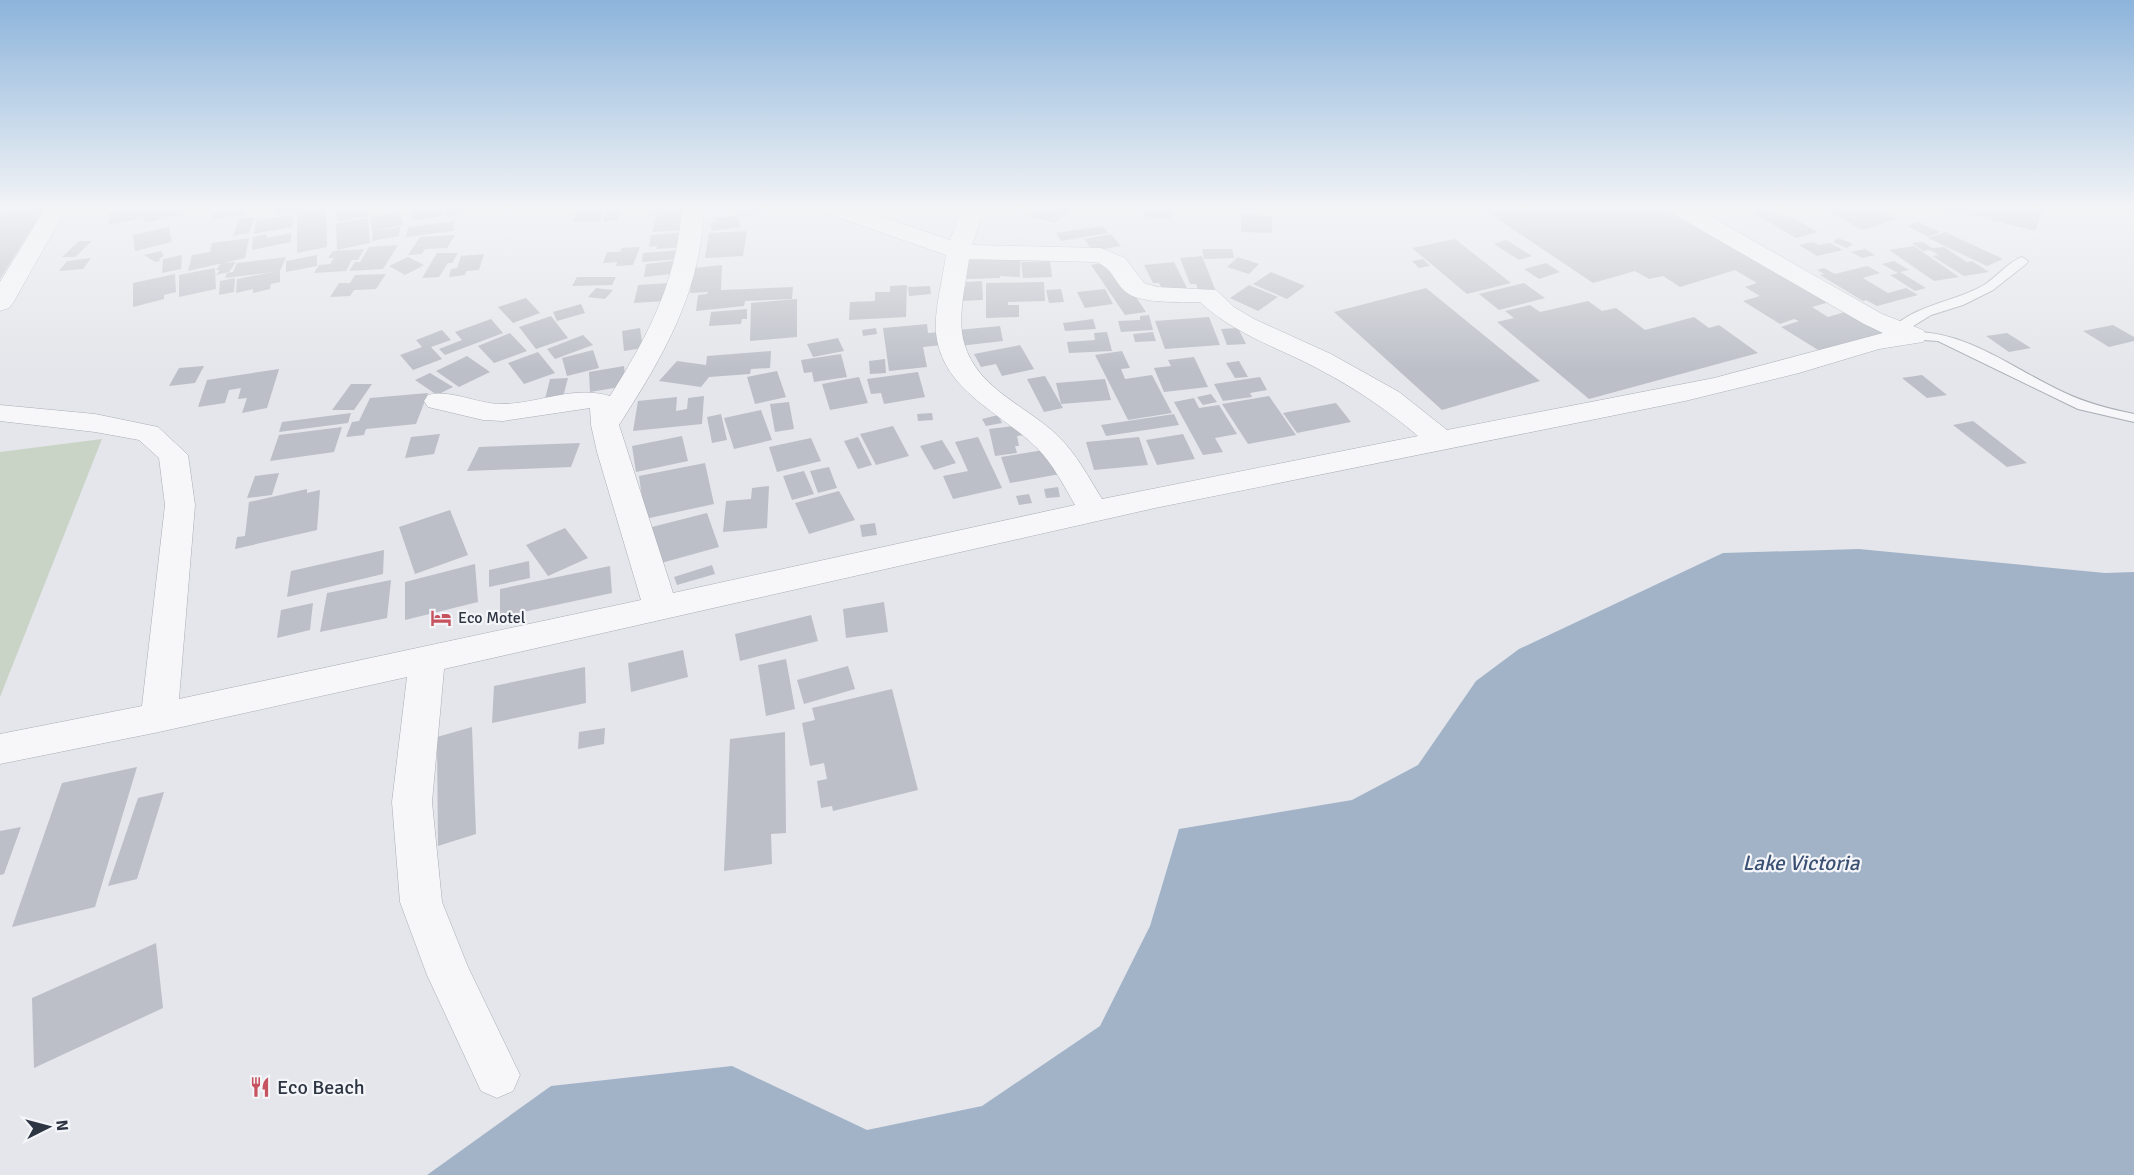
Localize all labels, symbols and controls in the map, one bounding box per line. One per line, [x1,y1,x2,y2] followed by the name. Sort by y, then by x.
[429,606,453,630] hotel icon: Eco Motel
[458,608,526,628] place label: Eco Motel
[1743,850,1861,876] water label: Lake Victoria
[248,1075,272,1099] restaurant icon: Eco Beach
[277,1075,365,1100] place label: Eco Beach
[18,1097,78,1157] north arrow
[51,1119,72,1132] text: N

